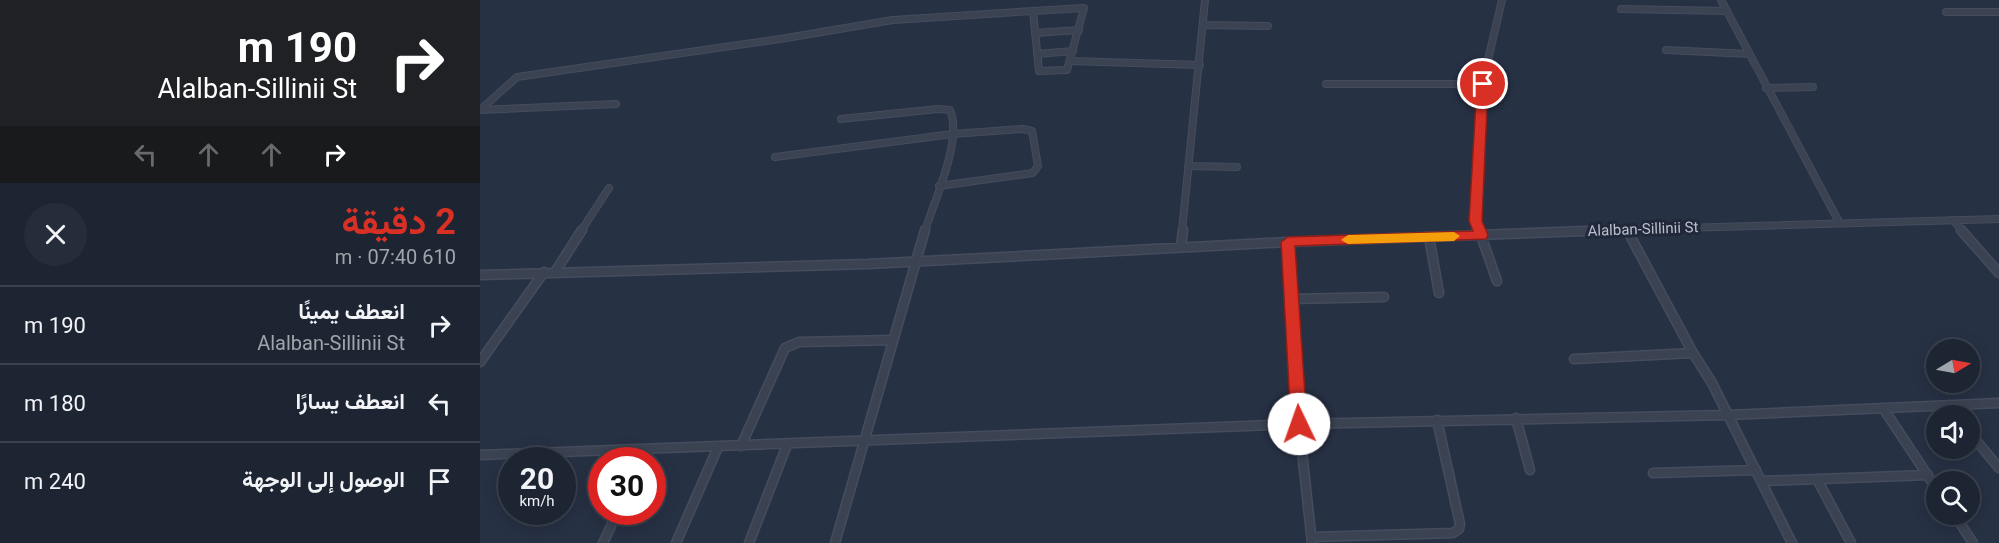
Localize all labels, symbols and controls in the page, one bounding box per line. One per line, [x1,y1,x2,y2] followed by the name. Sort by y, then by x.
[238,23,357,72] text: 190 m
[378,24,456,102] icon: right
[1457,58,1508,109] pin
[1466,67,1499,100] icon: arrive
[157,73,357,105] text: Alalban-Sillinii St
[129,138,162,171] icon: left
[192,138,225,171] icon: ahead
[255,138,288,171] icon: ahead
[318,138,351,171] icon: right
[342,201,456,243] text: 2 دقيقة
[24,203,87,266] button: close
[1587,218,1699,240] street label: Alalban-Sillinii St
[335,245,456,269] text: 610 m · 07:40
[298,299,405,324] text: انعطف يمينًا
[423,309,456,342] icon: right
[24,313,86,338] text: 190 m
[257,331,405,355] text: Alalban-Sillinii St
[1926,339,1980,393] north arrow
[1926,339,1980,525] map controls
[423,387,456,420] icon: left
[295,389,405,414] text: انعطف يسارًا
[24,391,86,416] text: 180 m
[1267,392,1331,456] position arrow
[1926,405,1980,459] button: sound
[588,447,666,525] speed limit sign: 30
[520,461,554,496] text: 20
[423,465,456,498] icon: arrive
[242,467,405,492] text: الوصول إلى الوجهة
[24,469,86,494] text: 240 m
[1926,471,1980,525] button: search
[519,492,555,510] text: km/h

